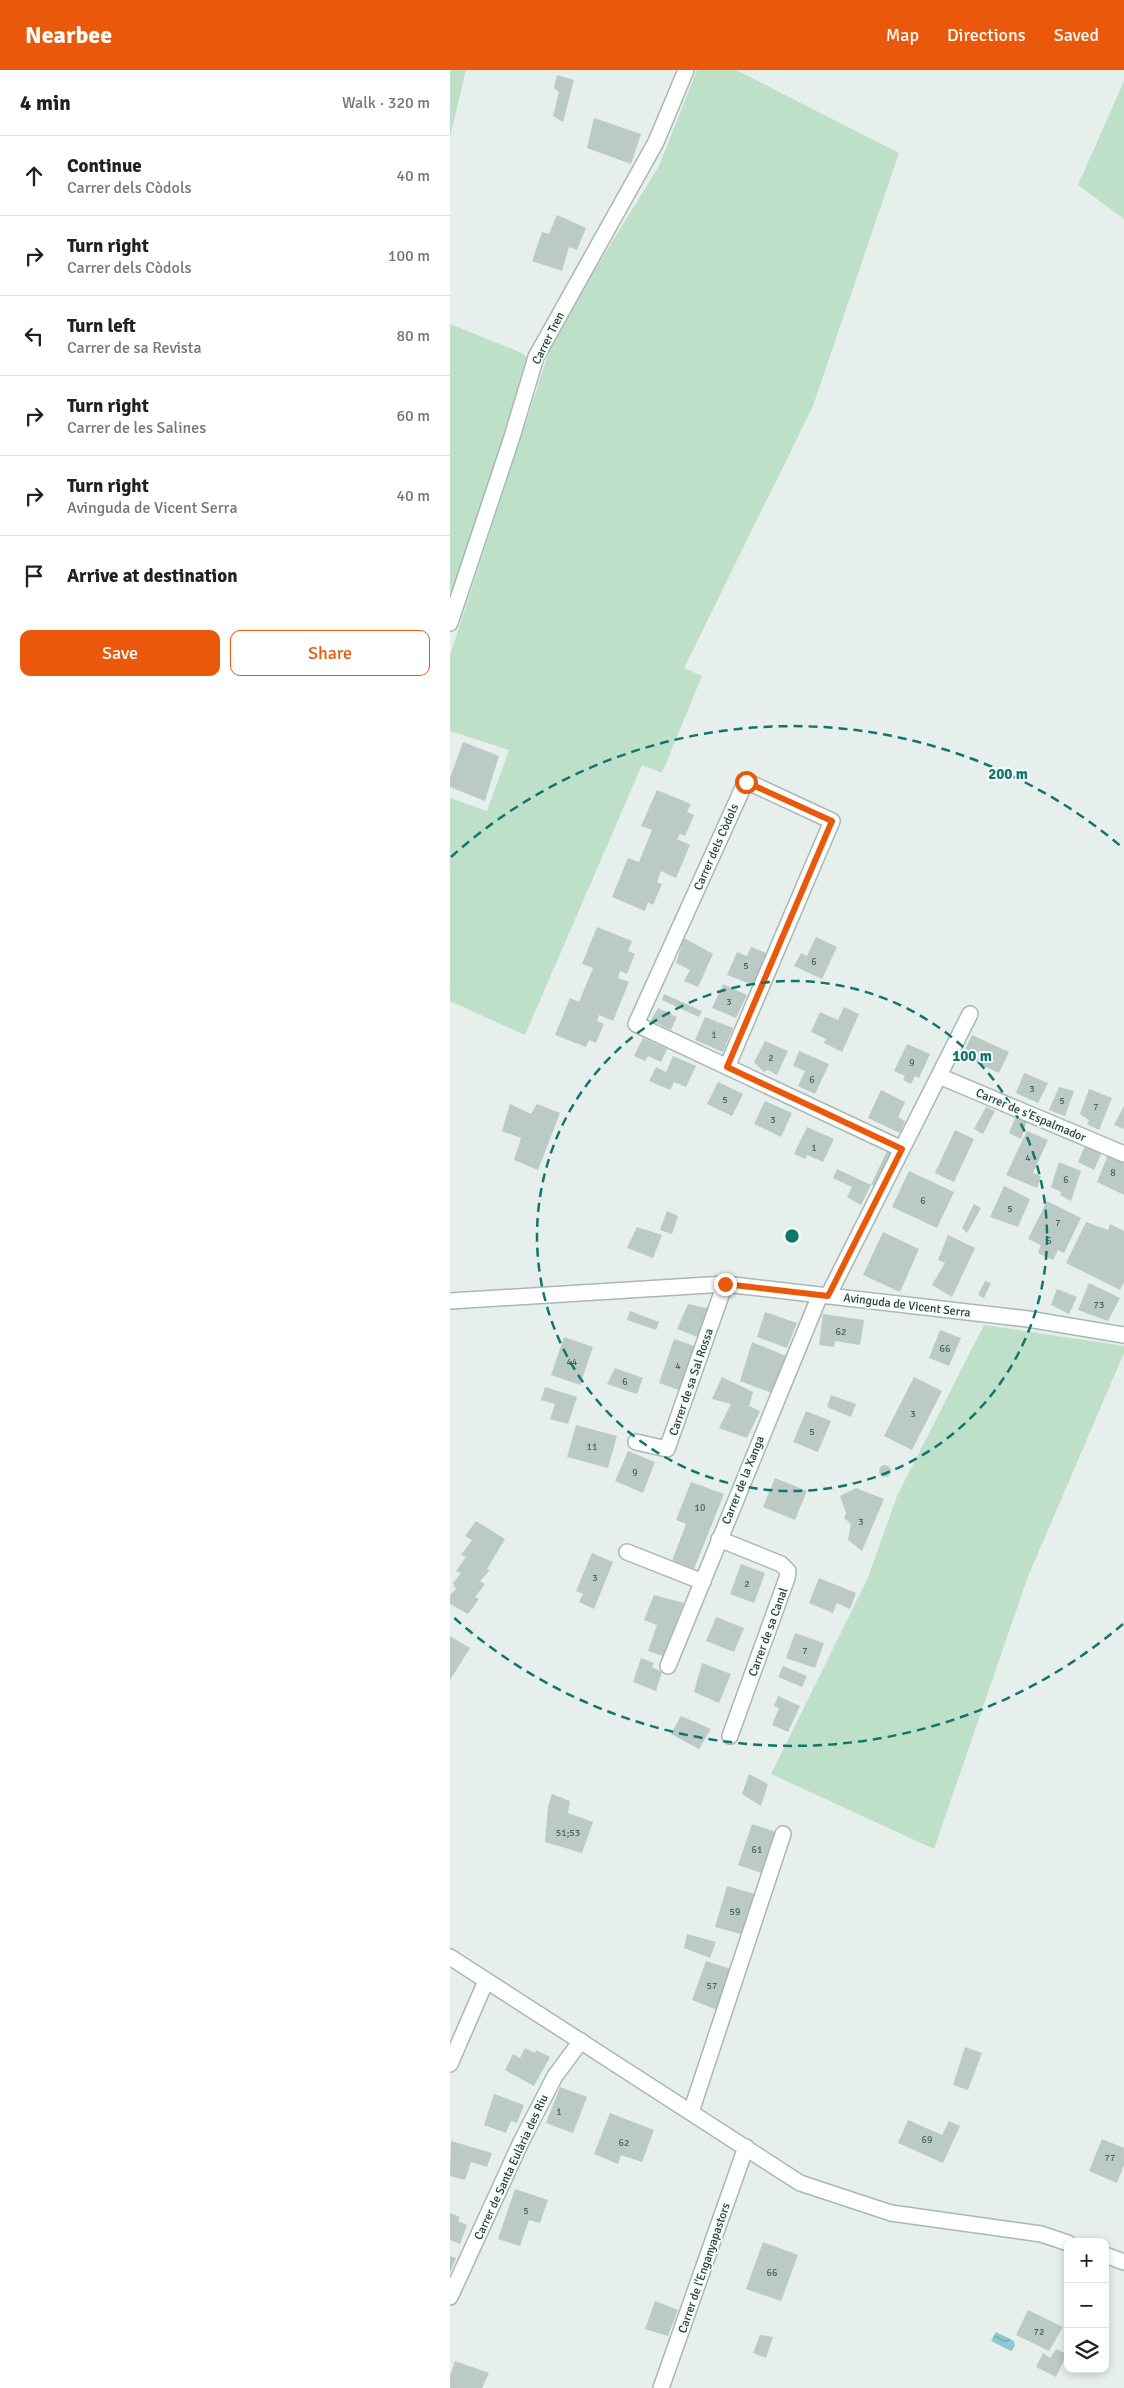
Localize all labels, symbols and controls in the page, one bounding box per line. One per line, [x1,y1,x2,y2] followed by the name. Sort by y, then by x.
[25,20,112,50] text: Nearbee
[886,24,919,46] text: Map
[947,24,1026,46] text: Directions
[1054,24,1099,46] text: Saved
[20,90,71,116] text: 4 min
[342,93,430,113] text: Walk · 320 m
[67,154,142,178] text: Continue
[20,162,48,190] icon: ahead
[396,166,430,186] text: 40 m
[67,178,192,198] text: Carrer dels Còdols
[67,234,149,258] text: Turn right
[20,242,48,270] icon: right
[388,246,430,266] text: 100 m
[67,258,192,278] text: Carrer dels Còdols
[529,309,568,367] street label: Carrer Tren
[67,314,136,338] text: Turn left
[20,322,48,350] icon: left
[396,326,430,346] text: 80 m
[67,338,202,358] text: Carrer de sa Revista
[67,394,149,418] text: Turn right
[20,402,48,430] icon: right
[396,406,430,426] text: 60 m
[67,418,206,438] text: Carrer de les Salines
[67,474,149,498] text: Turn right
[20,482,48,510] icon: right
[396,486,430,506] text: 40 m
[67,498,238,518] text: Avinguda de Vicent Serra
[20,562,48,590] icon: arrive
[67,564,238,588] text: Arrive at destination
[20,630,220,676] button: Save
[230,630,430,676] button: Share
[988,765,1028,783] text: 200 m
[735,771,758,794] route start
[691,801,742,893] street label: Carrer dels Còdols
[811,956,817,968] house number: 6
[743,960,749,972] house number: 5
[726,996,732,1008] house number: 3
[711,1029,717,1041] house number: 1
[952,1047,992,1065] text: 100 m
[768,1052,774,1064] house number: 2
[909,1057,915,1069] house number: 9
[809,1074,815,1086] house number: 6
[1029,1083,1035,1095] house number: 3
[973,1085,1089,1146] street label: Carrer de s'Espalmador
[722,1094,728,1106] house number: 5
[1059,1095,1065,1107] house number: 5
[1093,1101,1099,1113] house number: 7
[770,1114,776,1126] house number: 3
[811,1142,817,1154] house number: 1
[1025,1152,1031,1164] house number: 4
[1110,1167,1116,1179] house number: 8
[1063,1174,1069,1186] house number: 6
[920,1195,926,1207] house number: 6
[1007,1203,1013,1215] house number: 5
[1055,1217,1061,1229] house number: 7
[783,1227,801,1245] centre of rings
[1046,1235,1052,1247] house number: 6
[714,1273,737,1296] route end
[843,1290,971,1321] street label: Avinguda de Vicent Serra
[1094,1299,1104,1311] house number: 73
[666,1326,717,1438] street label: Carrer de sa Sal Rossa
[836,1326,846,1338] house number: 62
[940,1343,950,1355] house number: 66
[567,1356,578,1368] house number: 44
[675,1360,681,1372] house number: 4
[622,1376,628,1388] house number: 6
[910,1408,916,1420] house number: 3
[809,1426,815,1438] house number: 5
[719,1434,768,1527] street label: Carrer de la Xanga
[587,1441,597,1453] house number: 11
[632,1467,638,1479] house number: 9
[695,1502,705,1514] house number: 10
[858,1516,864,1528] house number: 3
[592,1572,598,1584] house number: 3
[744,1578,750,1590] house number: 2
[745,1585,792,1679] street label: Carrer de sa Canal
[802,1645,808,1657] house number: 7
[556,1827,580,1839] house number: 51;53
[752,1844,762,1856] house number: 61
[730,1906,740,1918] house number: 59
[707,1980,717,1992] house number: 57
[471,2092,552,2242] street label: Carrer de Santa Eulària des Riu
[556,2106,562,2118] house number: 1
[922,2134,932,2146] house number: 69
[619,2137,629,2149] house number: 62
[1105,2152,1115,2164] house number: 77
[675,2201,734,2335] street label: Carrer de l'Enganyapastors
[523,2205,529,2217] house number: 5
[1064,2238,1109,2373] map controls
[1064,2238,1109,2283] button: +
[767,2267,777,2279] house number: 66
[1064,2283,1109,2328] button: −
[1034,2326,1044,2338] house number: 72
[1064,2328,1109,2373] button: layers

